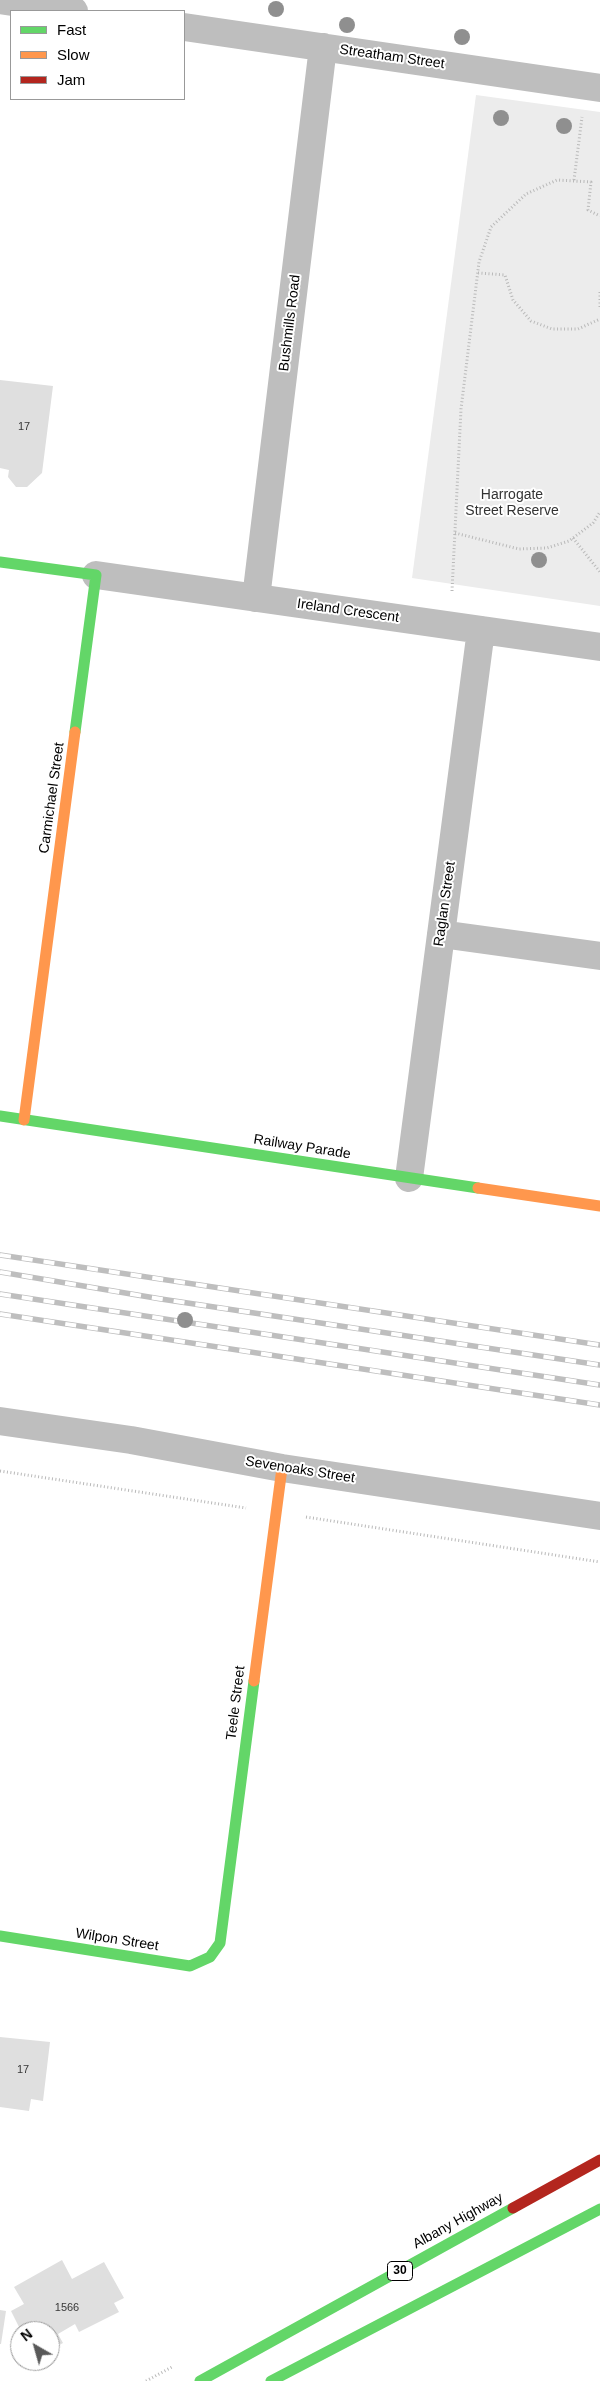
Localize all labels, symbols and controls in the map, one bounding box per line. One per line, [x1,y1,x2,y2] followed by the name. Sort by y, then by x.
[10,10,185,100] legend
[57,21,86,38] text: Fast
[338,41,446,73] street label: Streatham Street
[57,46,90,63] text: Slow
[57,71,85,88] text: Jam
[276,274,304,372] street label: Bushmills Road
[18,420,30,434] house number: 17
[465,487,559,520] park label: Harrogate Street Reserve
[296,596,400,626] street label: Ireland Crescent
[36,741,68,855] street label: Carmichael Street
[431,860,459,948] street label: Raglan Street
[252,1131,352,1163] street label: Railway Parade
[244,1453,356,1487] street label: Sevenoaks Street
[223,1665,249,1741] street label: Teele Street
[74,1925,160,1955] street label: Wilpon Street
[17,2063,29,2077] house number: 17
[410,2189,506,2253] street label: Albany Highway
[388,2262,412,2280] road number: 30
[55,2301,79,2315] house number: 1566
[10,2321,60,2371] north arrow
[17,2326,35,2344] text: N

